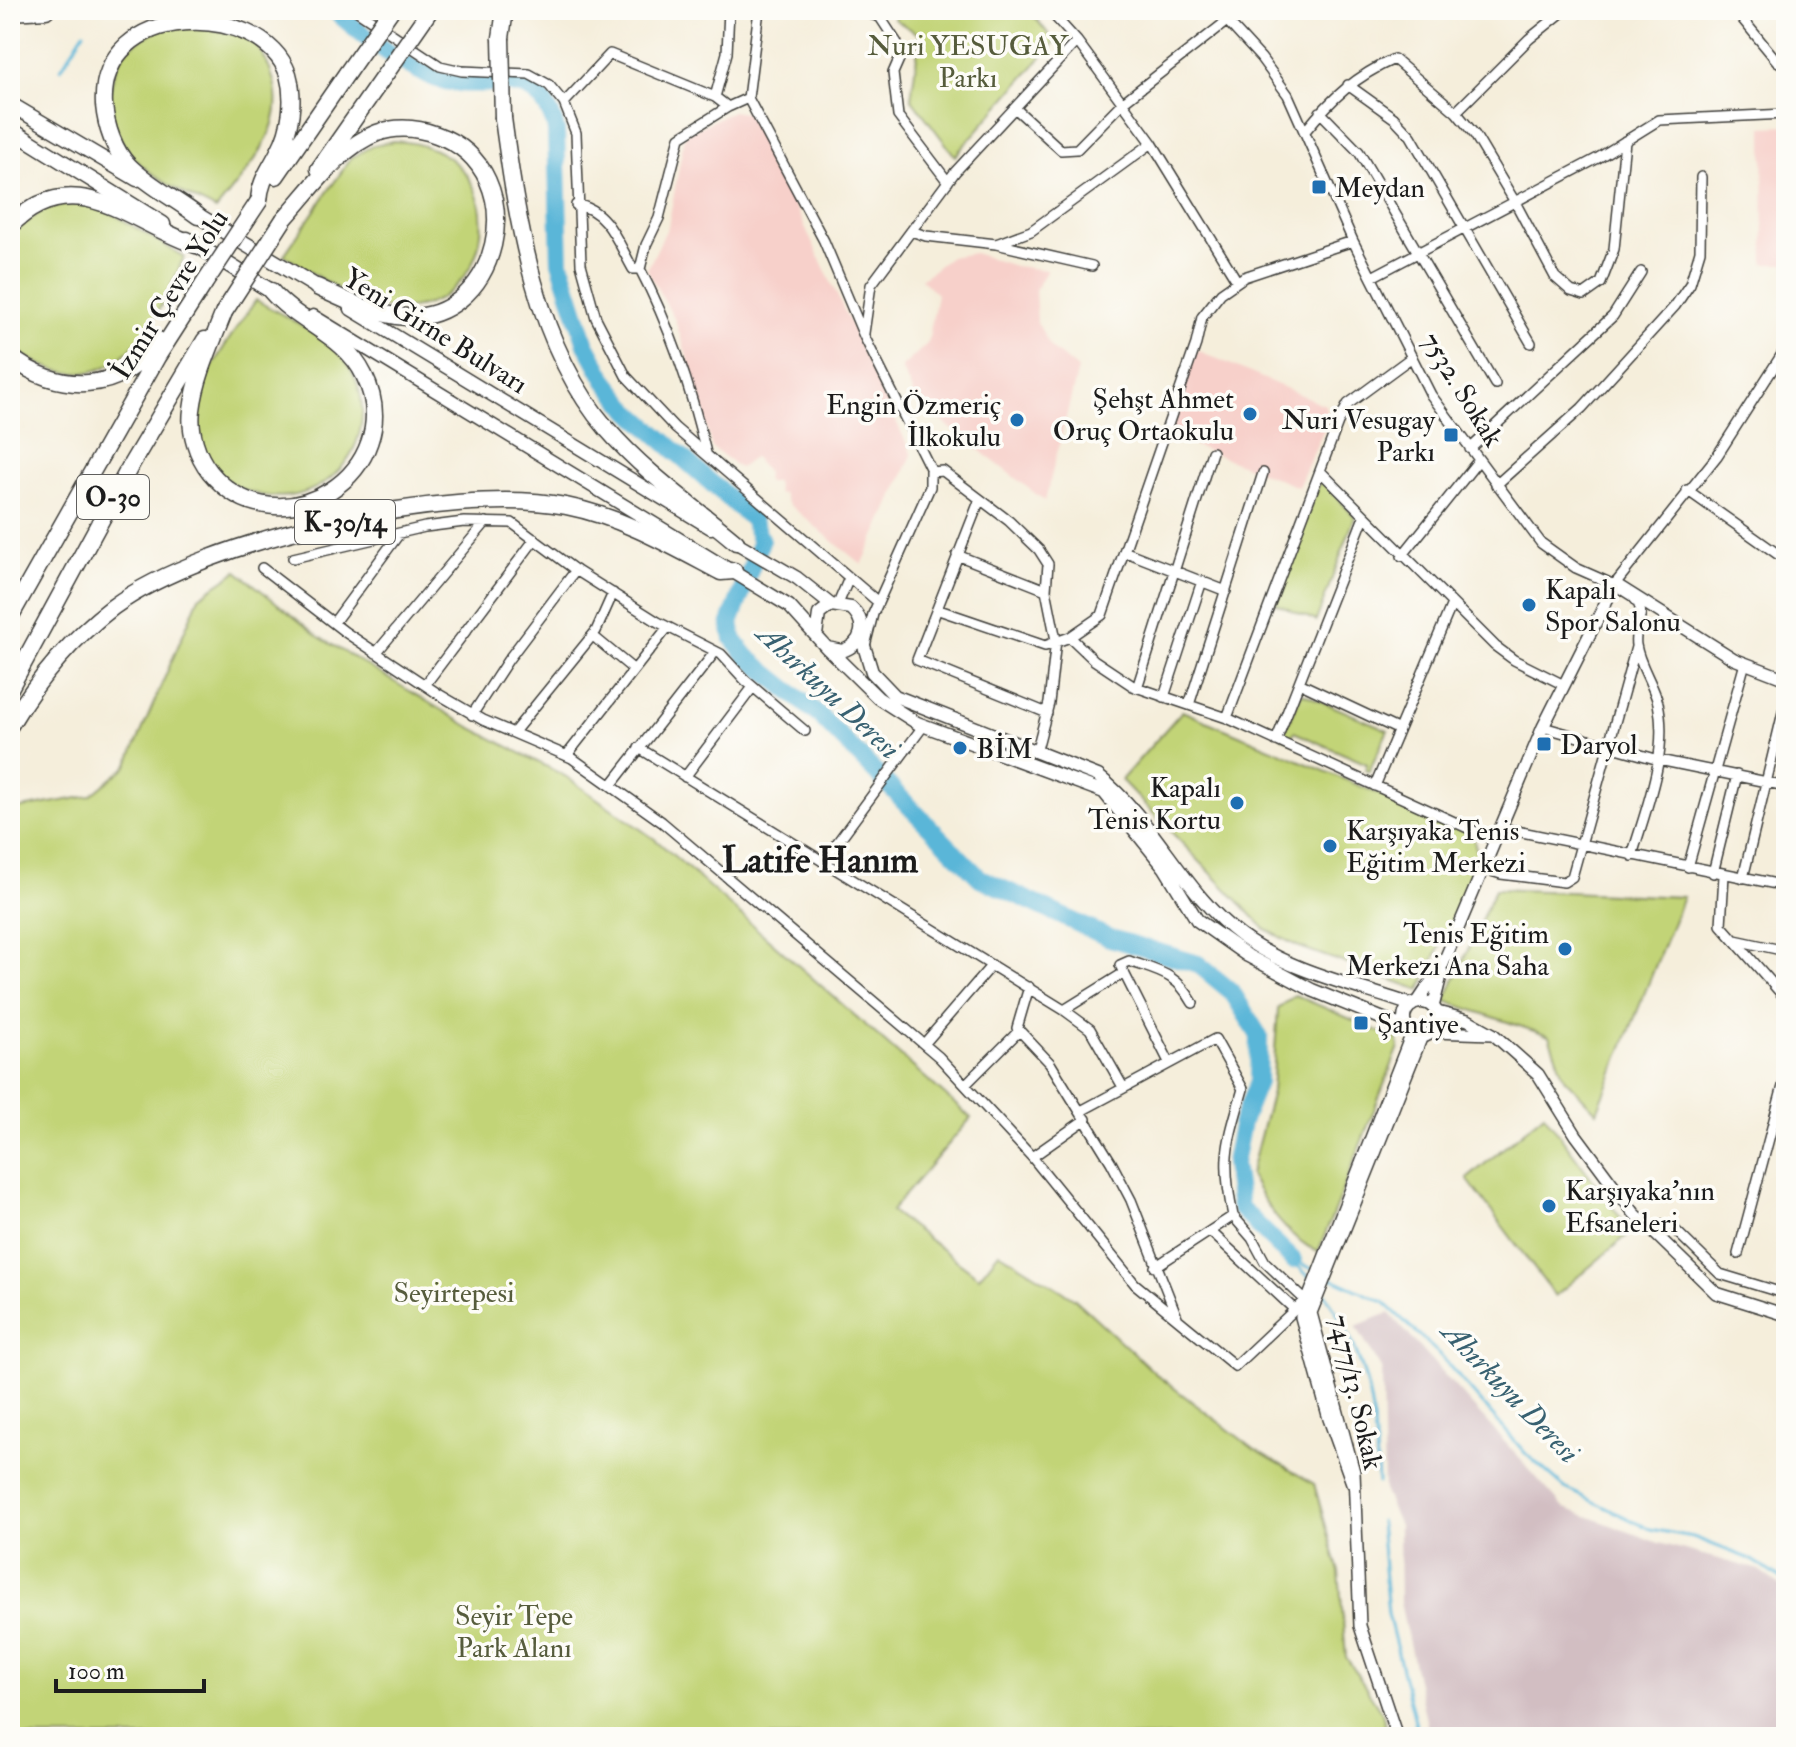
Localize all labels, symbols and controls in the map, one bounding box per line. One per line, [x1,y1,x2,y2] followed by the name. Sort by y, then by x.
[868,29,1069,96] park label: Nuri YESUGAY Parkı
[1335,171,1425,206] place label: Meydan
[1310,178,1328,196] marker: Meydan
[104,203,237,386] street label: İzmir Çevre Yolu
[337,261,534,402] street label: Yeni Girne Bulvarı
[1413,326,1511,454] street label: 7532. Sokak
[1053,382,1234,449] place label: Şehşt Ahmet Oruç Ortaokulu
[826,388,1001,455] place label: Engin Özmeriç İlkokulu
[1282,403,1436,470] place label: Nuri Vesugay Parkı
[1241,405,1259,423] marker: Şehşt Ahmet Oruç Ortaokulu
[1008,411,1026,429] marker: Engin Özmeriç İlkokulu
[1442,426,1460,444] marker: Nuri Vesugay Parkı
[77,475,149,519] road number: O-30
[295,500,395,544] road number: K-30/14
[1545,573,1681,640] place label: Kapalı Spor Salonu
[1520,596,1538,614] marker: Kapalı Spor Salonu
[747,614,908,767] water label: Ahırkuyu Deresi
[1560,728,1637,763] place label: Daryol
[976,732,1033,767] place label: BİM
[1535,735,1553,753] marker: Daryol
[951,739,969,757] marker: BİM
[1088,771,1221,838] place label: Kapalı Tenis Kortu
[1228,794,1246,812] marker: Kapalı Tenis Kortu
[1346,814,1526,881] place label: Karşıyaka Tenis Eğitim Merkezi
[1321,837,1339,855] marker: Karşıyaka Tenis Eğitim Merkezi
[722,838,918,883] district label: Latife Hanım
[1346,917,1549,984] place label: Tenis Eğitim Merkezi Ana Saha
[1556,940,1574,958] marker: Tenis Eğitim Merkezi Ana Saha
[1377,1007,1459,1042] place label: Şantiye
[1352,1014,1370,1032] marker: Şantiye
[1565,1174,1715,1241] place label: Karşıyaka'nın Efsaneleri
[1540,1197,1558,1215] marker: Karşıyaka'nın Efsaneleri
[393,1276,515,1311] park label: Seyirtepesi
[1321,1311,1391,1474] street label: 7477/13. Sokak
[1432,1312,1587,1471] water label: Ahırkuyu Deresi
[455,1599,573,1666] park label: Seyir Tepe Park Alanı
[56,1643,204,1693] scale bar
[68,1656,125,1687] text: 100 m

